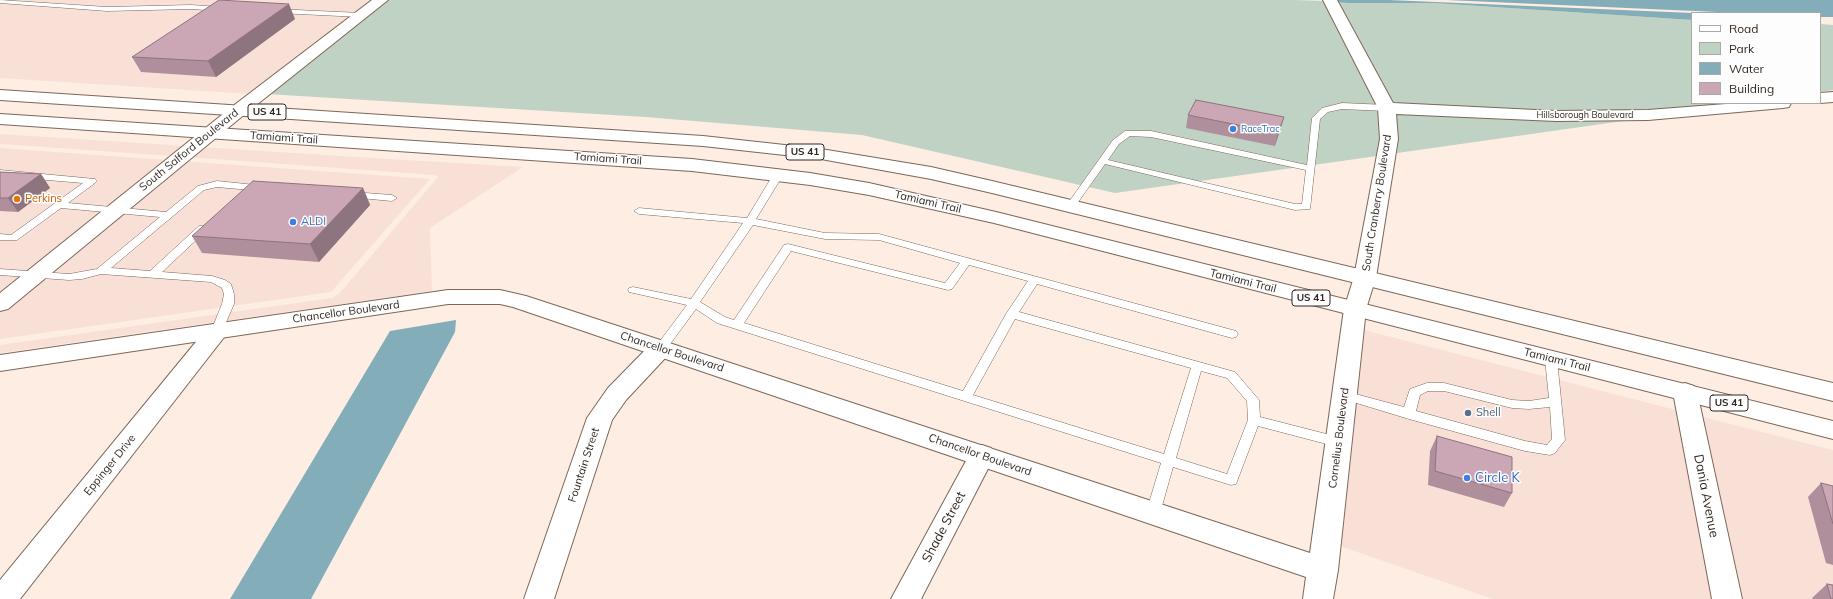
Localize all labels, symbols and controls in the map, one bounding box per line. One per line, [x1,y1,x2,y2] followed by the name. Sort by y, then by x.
[1691,12,1821,104] legend
[1729,21,1758,36] text: Road
[1729,41,1754,56] text: Park
[1729,61,1764,76] text: Water
[1729,81,1774,96] text: Building
[248,104,286,120] road number: US 41
[137,106,241,194] street label: South Salford Boulevard
[1536,110,1634,120] street label: Hillsborough Boulevard
[1228,124,1238,134] marker: RaceTrac
[1241,124,1280,134] place label: RaceTrac
[250,129,318,147] street label: Tamiami Trail
[1360,134,1394,272] street label: South Cranberry Boulevard
[786,144,824,160] road number: US 41
[574,150,642,168] street label: Tamiami Trail
[893,188,963,216] street label: Tamiami Trail
[25,192,62,206] place label: Perkins
[12,194,22,204] marker: Perkins
[301,215,326,229] place label: ALDI
[288,217,298,227] marker: ALDI
[1208,266,1278,296] street label: Tamiami Trail
[1292,290,1330,306] road number: US 41
[292,298,400,326] street label: Chancellor Boulevard
[619,329,725,375] street label: Chancellor Boulevard
[1522,345,1592,375] street label: Tamiami Trail
[1326,387,1352,489] street label: Cornelius Boulevard
[1710,395,1748,411] road number: US 41
[1476,406,1501,420] place label: Shell
[1463,408,1473,418] marker: Shell
[566,426,602,504] street label: Fountain Street
[927,431,1033,479] street label: Chancellor Boulevard
[81,432,139,498] street label: Eppinger Drive
[1690,453,1722,539] street label: Dania Avenue
[1475,470,1520,486] place label: Circle K
[1462,473,1472,483] marker: Circle K
[919,489,969,565] street label: Shade Street

